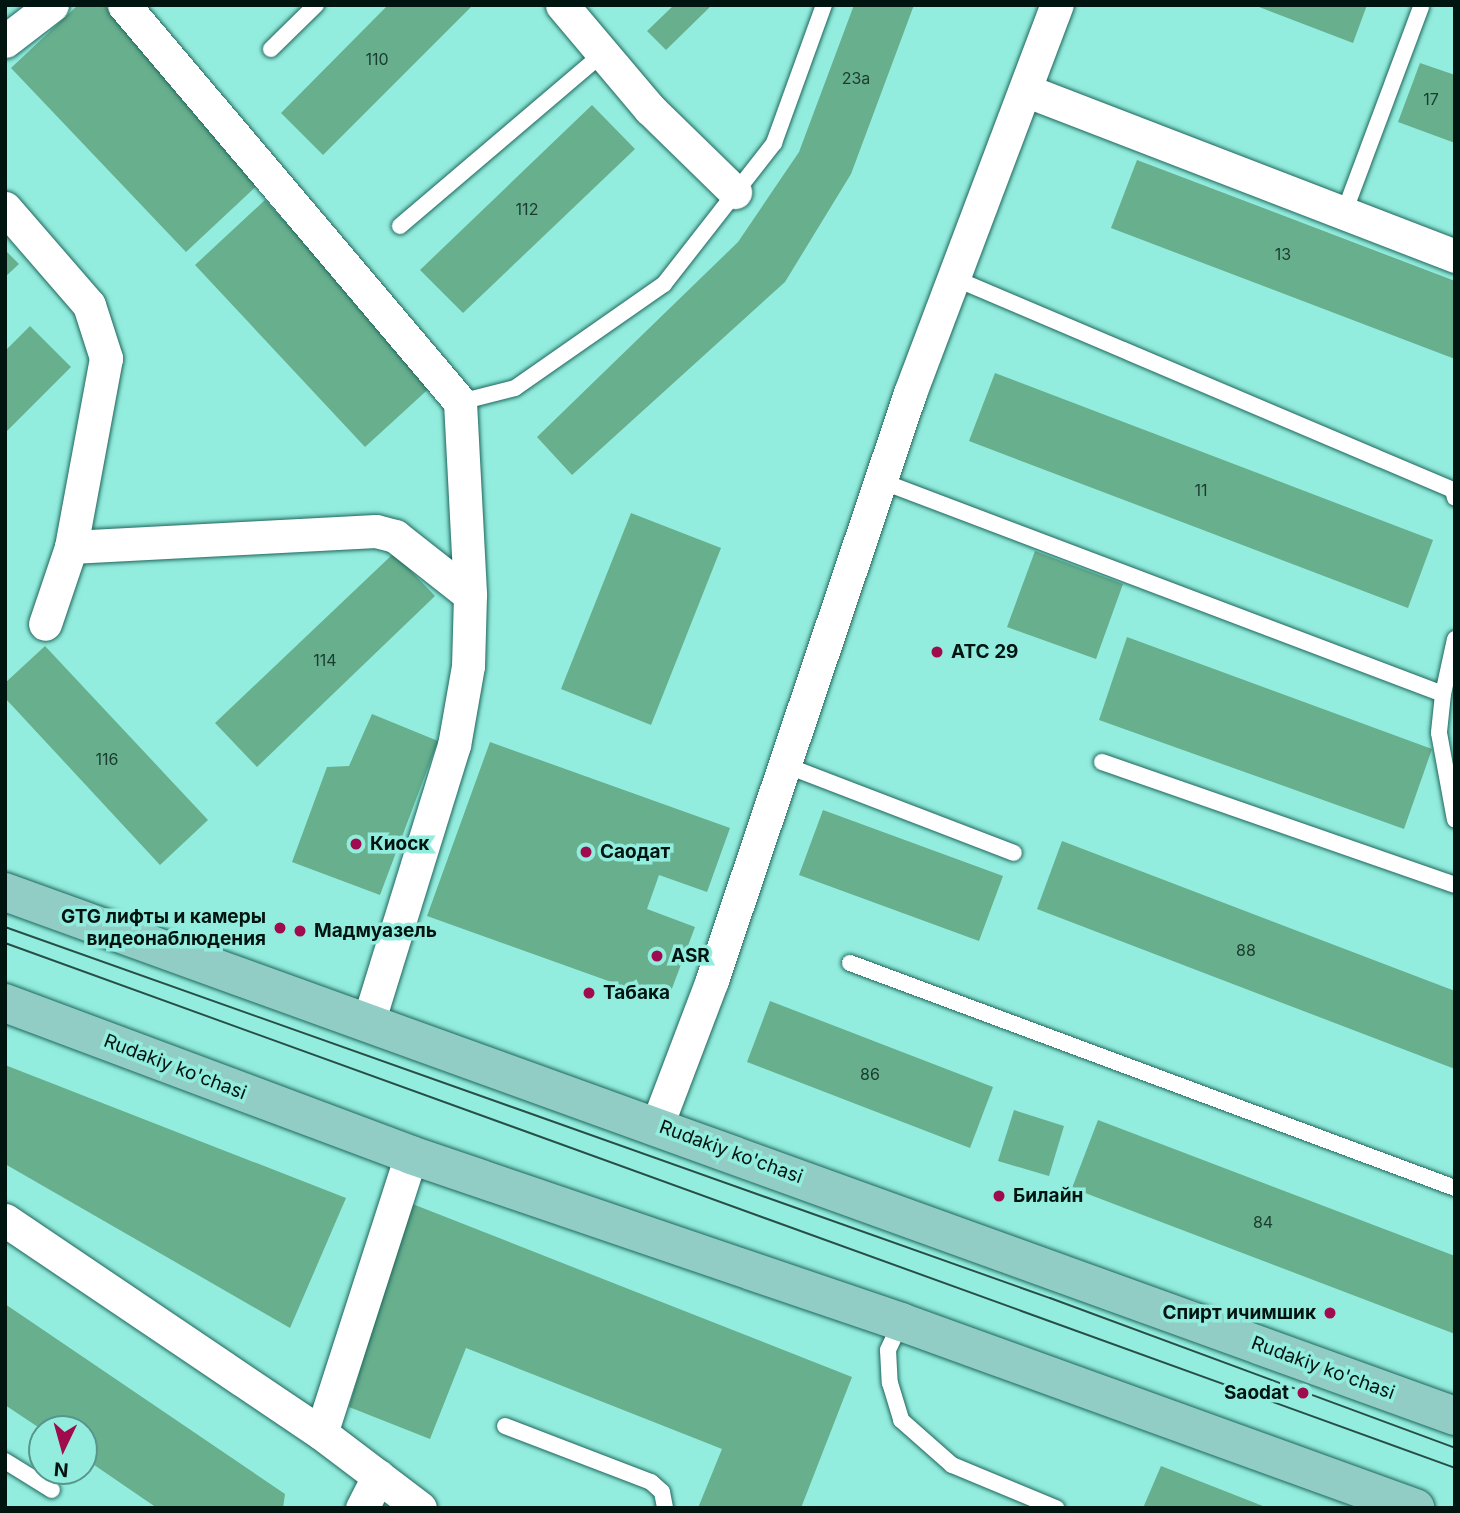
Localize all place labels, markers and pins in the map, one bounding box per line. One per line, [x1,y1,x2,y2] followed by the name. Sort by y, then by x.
[951,641,1018,663] place label: АТС 29
[929,644,945,660] marker: АТС 29
[370,833,429,855] place label: Киоск
[348,836,364,852] marker: Киоск
[600,841,670,863] place label: Саодат
[578,844,594,860] marker: Саодат
[61,906,266,950] place label: GTG лифты и камеры видеонаблюдения
[272,920,288,936] marker: GTG лифты и камеры видеонаблюдения
[314,920,437,942] place label: Мадмуазель
[292,923,308,939] marker: Мадмуазель
[671,945,710,967] place label: ASR
[649,948,665,964] marker: ASR
[603,982,670,1004] place label: Табака
[581,985,597,1001] marker: Табака
[1013,1185,1083,1207] place label: Билайн
[991,1188,1007,1204] marker: Билайн
[1163,1302,1316,1324] place label: Спирт ичимшик
[1322,1305,1338,1321] marker: Спирт ичимшик
[1224,1382,1289,1404] place label: Saodat
[1295,1385,1311,1401] marker: Saodat

